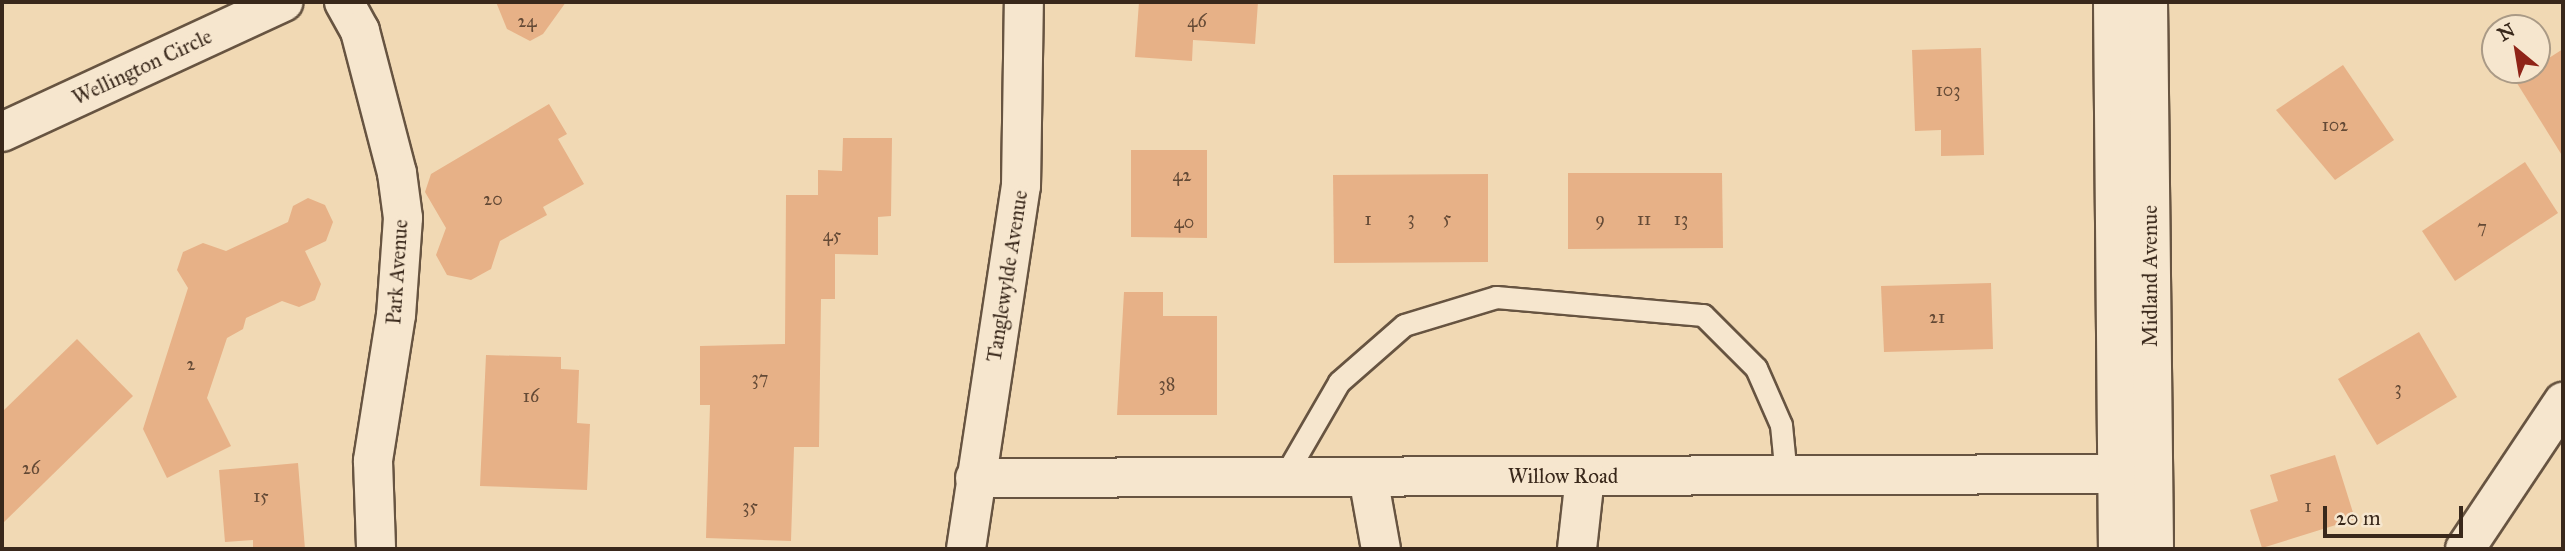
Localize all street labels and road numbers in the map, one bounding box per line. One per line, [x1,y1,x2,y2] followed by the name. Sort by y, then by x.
[68,24,216,110] street label: Wellington Circle
[981,188,1033,364] street label: Tanglewylde Avenue
[2137,205,2163,347] street label: Midland Avenue
[381,218,413,326] street label: Park Avenue
[1508,463,1618,489] street label: Willow Road

